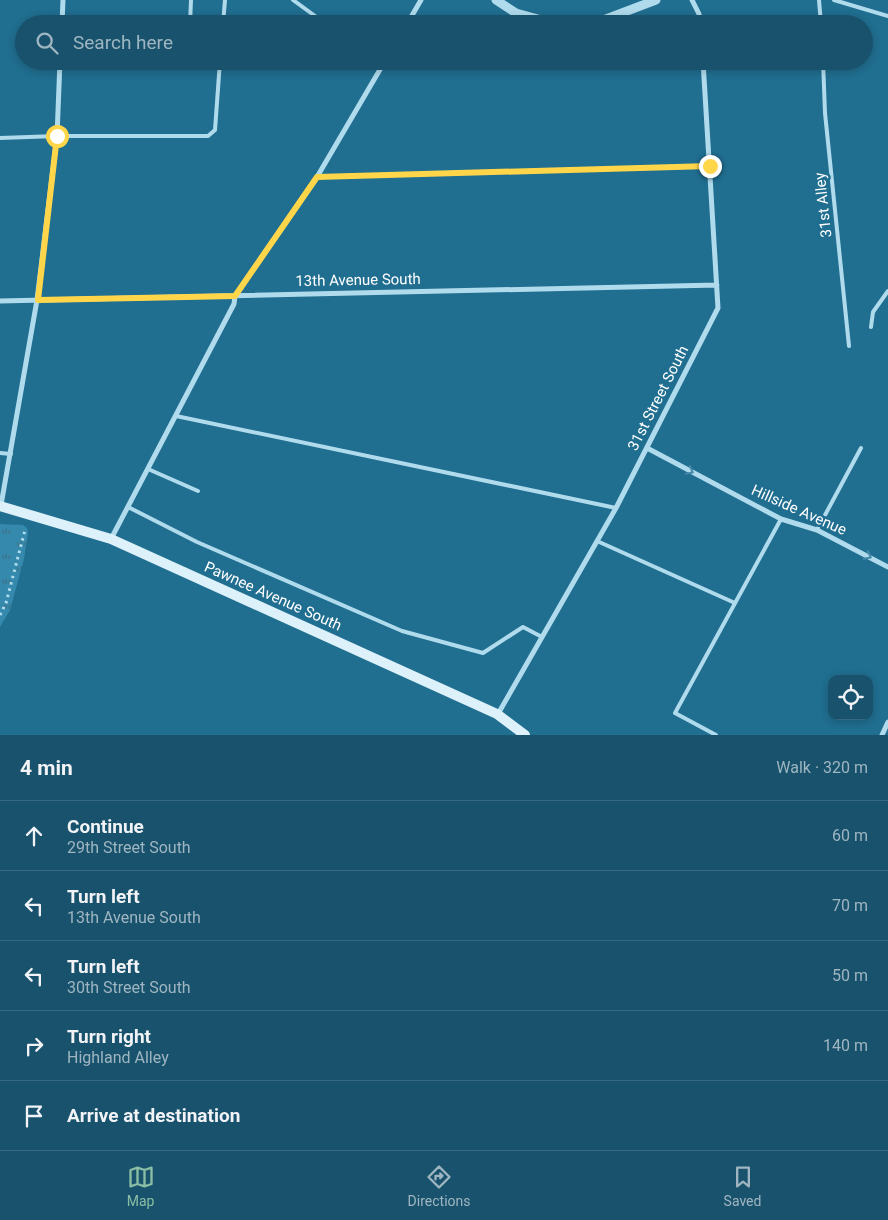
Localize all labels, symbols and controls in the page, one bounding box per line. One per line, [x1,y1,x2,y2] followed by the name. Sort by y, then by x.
[15,15,873,70] search box
[33,29,61,57] icon: search
[73,31,173,54] text: Search here
[46,125,69,148] route start
[699,155,722,178] route end
[811,172,835,238] street label: 31st Alley
[295,270,421,290] street label: 13th Avenue South
[624,342,692,454] street label: 31st Street South
[685,465,694,475] one-way arrow
[749,481,849,539] street label: Hillside Avenue
[862,550,871,560] one-way arrow
[202,558,344,634] street label: Pawnee Avenue South
[828,675,873,720] map controls
[828,675,873,720] button: locate
[20,756,73,780] text: 4 min
[776,758,868,777] text: Walk · 320 m
[67,815,144,838] text: Continue
[20,822,48,850] icon: ahead
[832,826,868,845] text: 60 m
[67,838,191,857] text: 29th Street South
[67,885,140,908] text: Turn left
[20,892,48,920] icon: left
[832,896,868,915] text: 70 m
[67,908,201,927] text: 13th Avenue South
[67,955,140,978] text: Turn left
[20,962,48,990] icon: left
[832,966,868,985] text: 50 m
[67,978,191,997] text: 30th Street South
[67,1025,151,1048] text: Turn right
[20,1032,48,1060] icon: right
[823,1036,868,1055] text: 140 m
[67,1048,169,1067] text: Highland Alley
[20,1102,48,1130] icon: arrive
[67,1104,240,1127] text: Arrive at destination
[127,1163,155,1209] tab: Map
[408,1163,471,1209] tab: Directions
[724,1163,761,1209] tab: Saved

